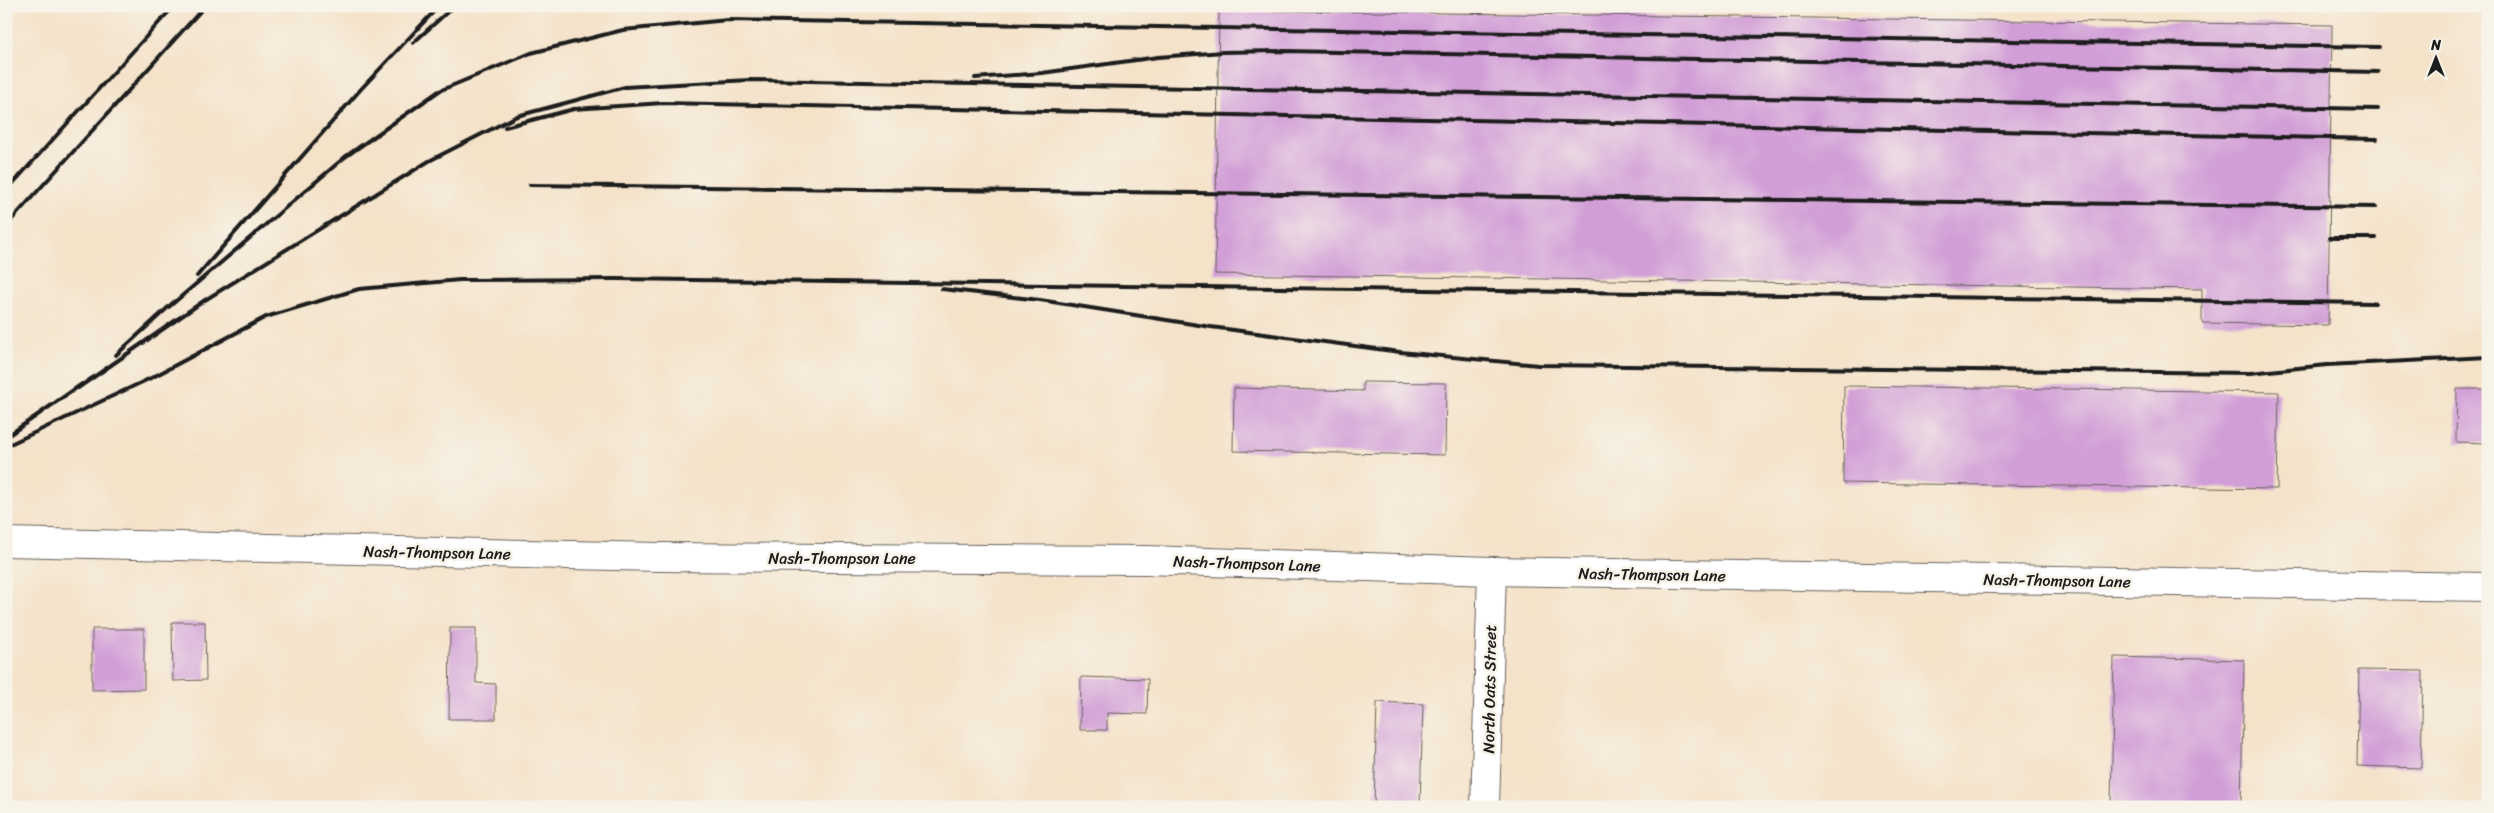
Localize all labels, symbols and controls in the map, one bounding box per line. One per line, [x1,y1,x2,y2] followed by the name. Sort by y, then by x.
[2412,32,2462,82] north arrow
[2430,33,2441,58] text: N
[363,537,511,568] street label: Nash-Thompson Lane
[768,544,916,573] street label: Nash-Thompson Lane
[1173,546,1321,581] street label: Nash-Thompson Lane
[1578,559,1726,590] street label: Nash-Thompson Lane
[1983,565,2131,596] street label: Nash-Thompson Lane
[1474,624,1505,754] street label: North Oats Street

